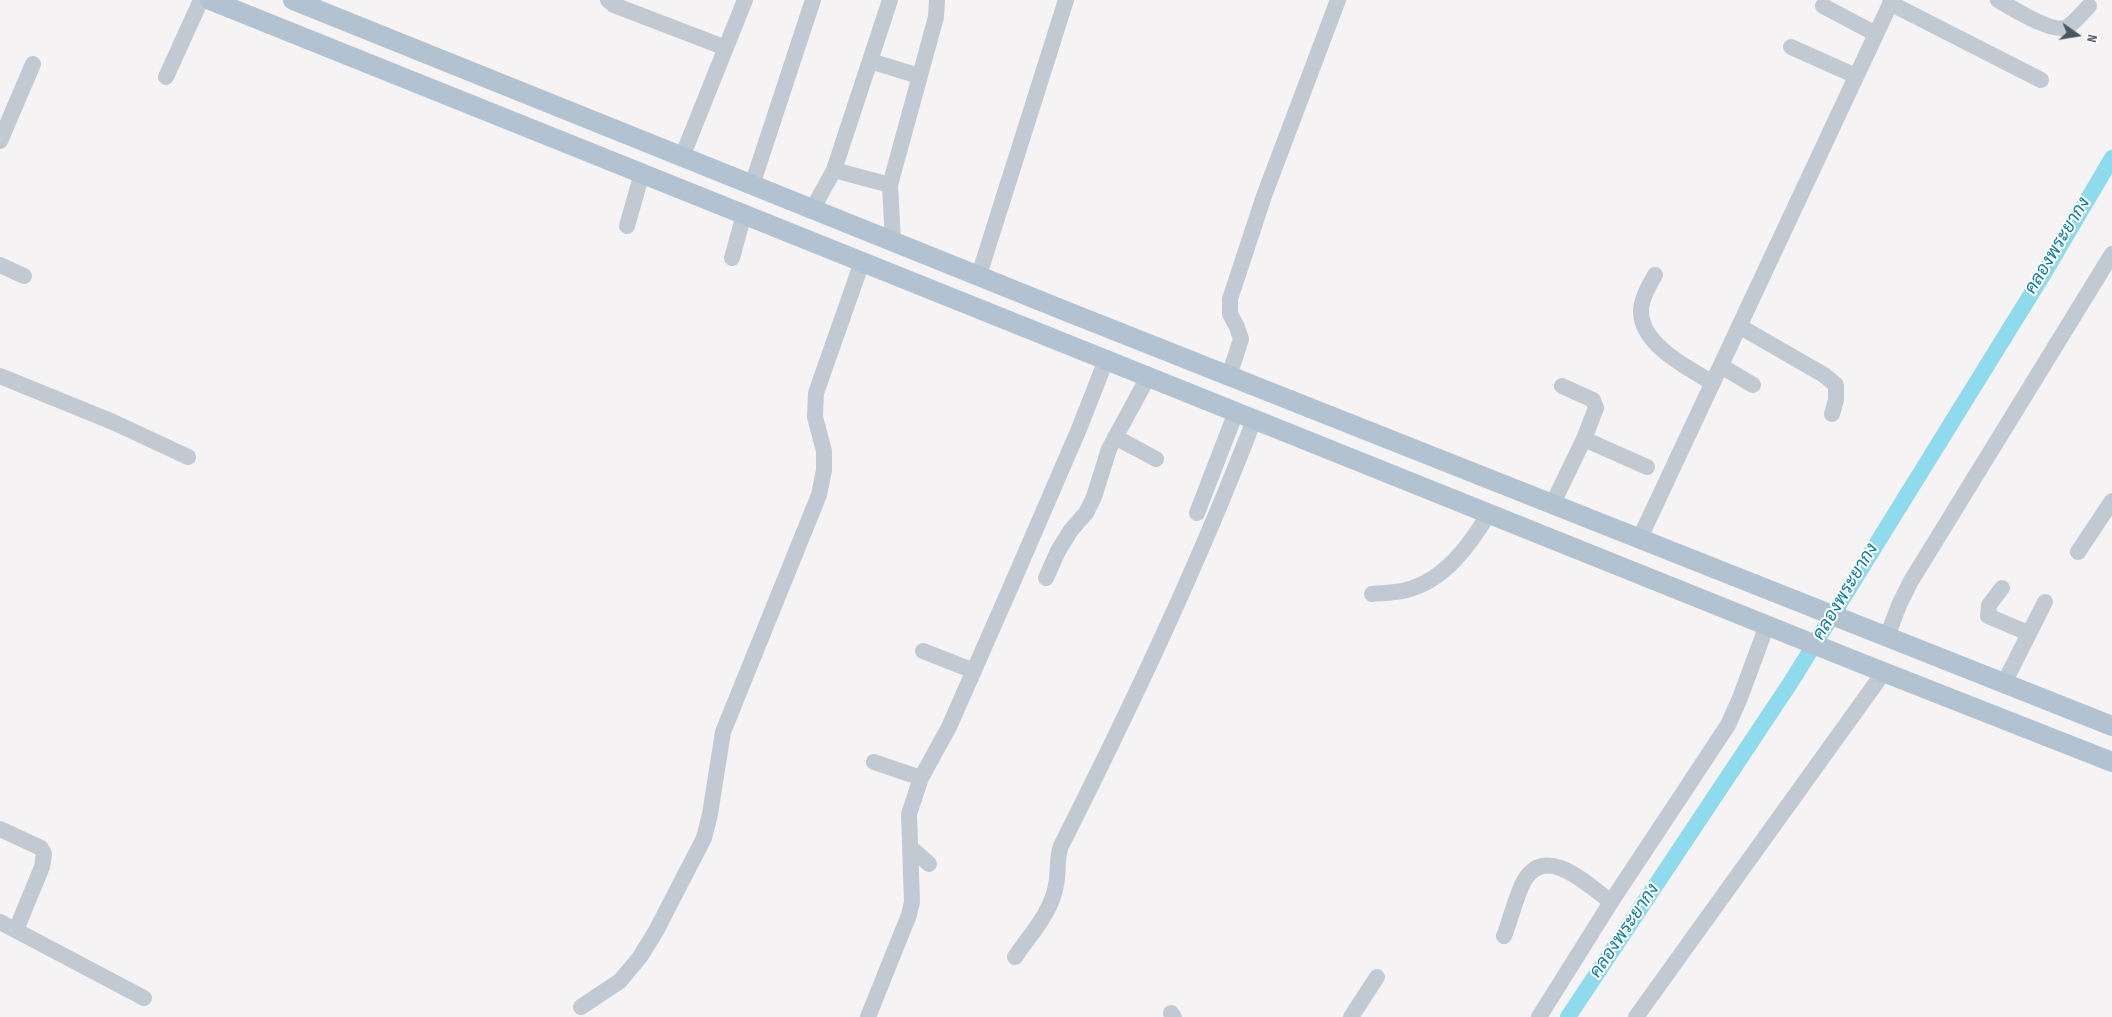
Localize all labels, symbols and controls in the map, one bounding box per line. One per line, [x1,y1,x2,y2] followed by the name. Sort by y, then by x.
[2052,10,2102,60] north arrow
[2083,33,2101,44] text: N
[2021,194,2095,298] water label: คลองพระยากง
[1809,540,1883,644] water label: คลองพระยากง
[1586,880,1664,982] water label: คลองพระยากง

